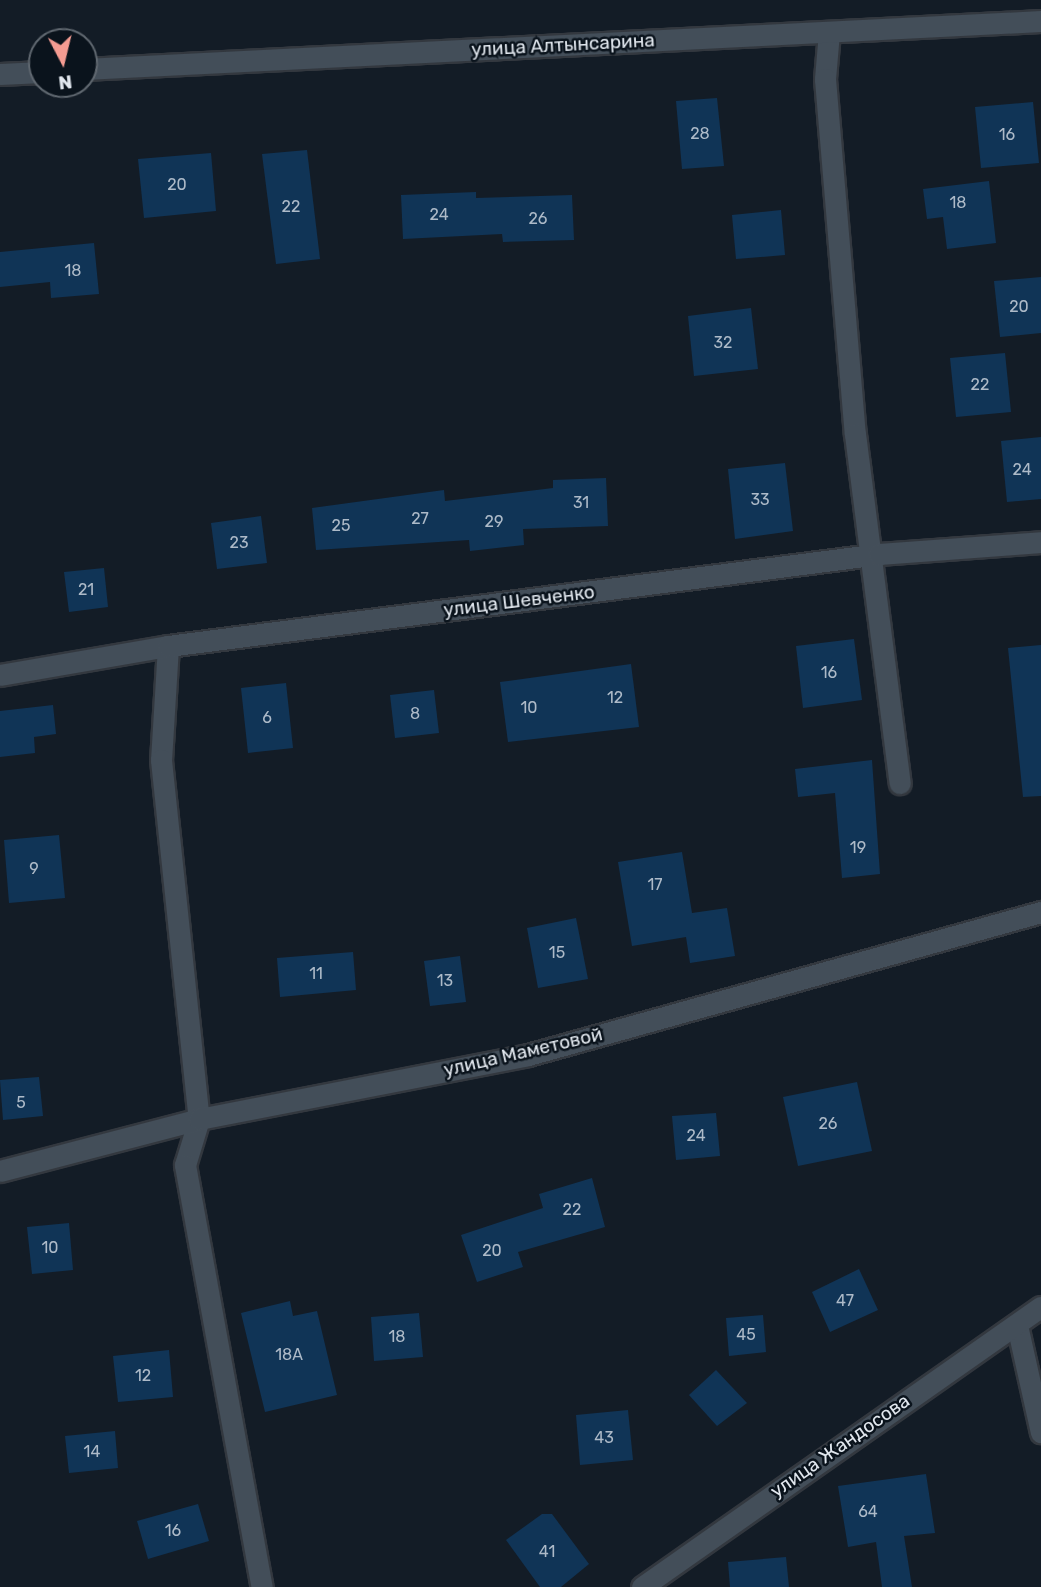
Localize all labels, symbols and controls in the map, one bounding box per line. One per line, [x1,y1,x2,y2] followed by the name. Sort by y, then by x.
[28,28,98,98] north arrow
[471,29,655,61] street label: улица Алтынсарина
[57,70,74,95] text: N
[690,124,710,144] house number: 28
[999,125,1015,145] house number: 16
[167,175,187,195] house number: 20
[949,193,967,213] house number: 18
[282,197,300,217] house number: 22
[429,205,449,225] house number: 24
[528,209,548,229] house number: 26
[64,261,82,281] house number: 18
[1009,297,1029,317] house number: 20
[713,333,733,353] house number: 32
[971,375,989,395] house number: 22
[1012,460,1032,480] house number: 24
[750,490,770,510] house number: 33
[573,493,589,513] house number: 31
[411,509,429,529] house number: 27
[485,512,503,532] house number: 29
[332,516,350,536] house number: 25
[229,533,249,553] house number: 23
[78,580,94,600] house number: 21
[442,580,596,622] street label: улица Шевченко
[821,663,837,683] house number: 16
[607,688,623,708] house number: 12
[520,698,538,718] house number: 10
[410,704,420,724] house number: 8
[262,708,272,728] house number: 6
[850,838,866,858] house number: 19
[29,859,39,879] house number: 9
[647,875,663,895] house number: 17
[549,943,565,963] house number: 15
[309,964,323,984] house number: 11
[437,971,453,991] house number: 13
[441,1023,605,1081] street label: улица Маметовой
[16,1093,26,1113] house number: 5
[818,1114,838,1134] house number: 26
[686,1126,706,1146] house number: 24
[563,1200,581,1220] house number: 22
[41,1238,59,1258] house number: 10
[482,1241,502,1261] house number: 20
[836,1291,854,1311] house number: 47
[736,1325,756,1345] house number: 45
[388,1327,406,1347] house number: 18
[275,1345,303,1365] house number: 18A
[135,1366,151,1386] house number: 12
[766,1389,914,1503] street label: улица Жандосова
[594,1428,614,1448] house number: 43
[84,1442,100,1462] house number: 14
[858,1502,878,1522] house number: 64
[165,1521,181,1541] house number: 16
[539,1542,555,1562] house number: 41

